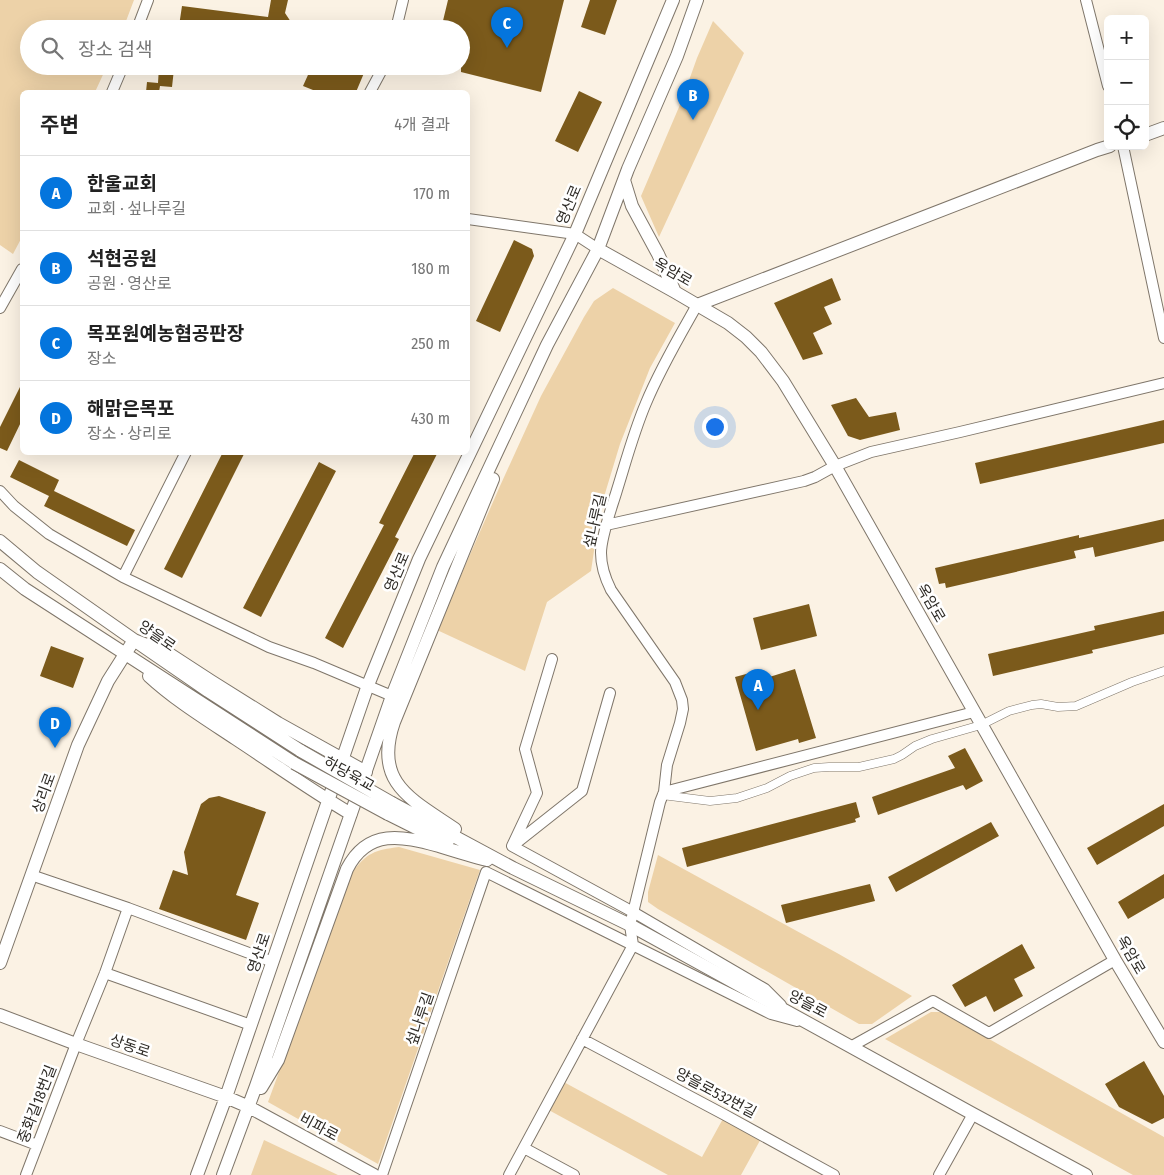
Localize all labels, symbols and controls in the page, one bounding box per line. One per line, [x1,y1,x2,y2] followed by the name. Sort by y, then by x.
[491,7,523,48] pin: C
[1104,15,1149,150] map controls
[1104,15,1149,60] button: +
[20,20,470,75] search box
[38,34,66,62] icon: search
[78,38,152,61] text: 장소 검색
[1104,60,1149,105] button: −
[677,79,709,120] pin: B
[1104,105,1149,150] button: locate
[40,112,79,138] text: 주변
[394,115,450,134] text: 4개 결과
[87,172,157,195] text: 한울교회
[553,182,585,228] street label: 영산로
[52,184,60,203] text: A
[413,184,450,203] text: 170 m
[87,199,186,218] text: 교회 · 섶나루길
[87,247,157,270] text: 석현공원
[651,254,695,290] street label: 옥암로
[52,259,60,278] text: B
[411,259,450,278] text: 180 m
[87,274,172,293] text: 공원 · 영산로
[87,322,244,345] text: 목포원예농협공판장
[52,334,60,353] text: C
[411,334,450,353] text: 250 m
[87,349,116,368] text: 장소
[87,397,174,420] text: 해맑은목포
[51,409,61,428] text: D
[411,409,450,428] text: 430 m
[702,414,728,440] your location
[87,424,172,443] text: 장소 · 상리로
[580,492,610,550] street label: 섶나루길
[381,549,413,595] street label: 영산로
[913,581,949,625] street label: 옥암로
[135,617,179,655] street label: 양을로
[742,669,774,710] pin: A
[39,707,71,748] pin: D
[320,753,378,795] street label: 하당육교
[28,770,60,816] street label: 상리로
[244,930,274,976] street label: 영산로
[1113,933,1149,977] street label: 옥암로
[785,986,831,1022] street label: 양을로
[403,990,437,1048] street label: 섶나루길
[107,1031,153,1061] street label: 상동로
[14,1062,60,1146] street label: 중화길18번길
[672,1064,760,1122] street label: 양을로532번길
[296,1109,342,1145] street label: 비파로

